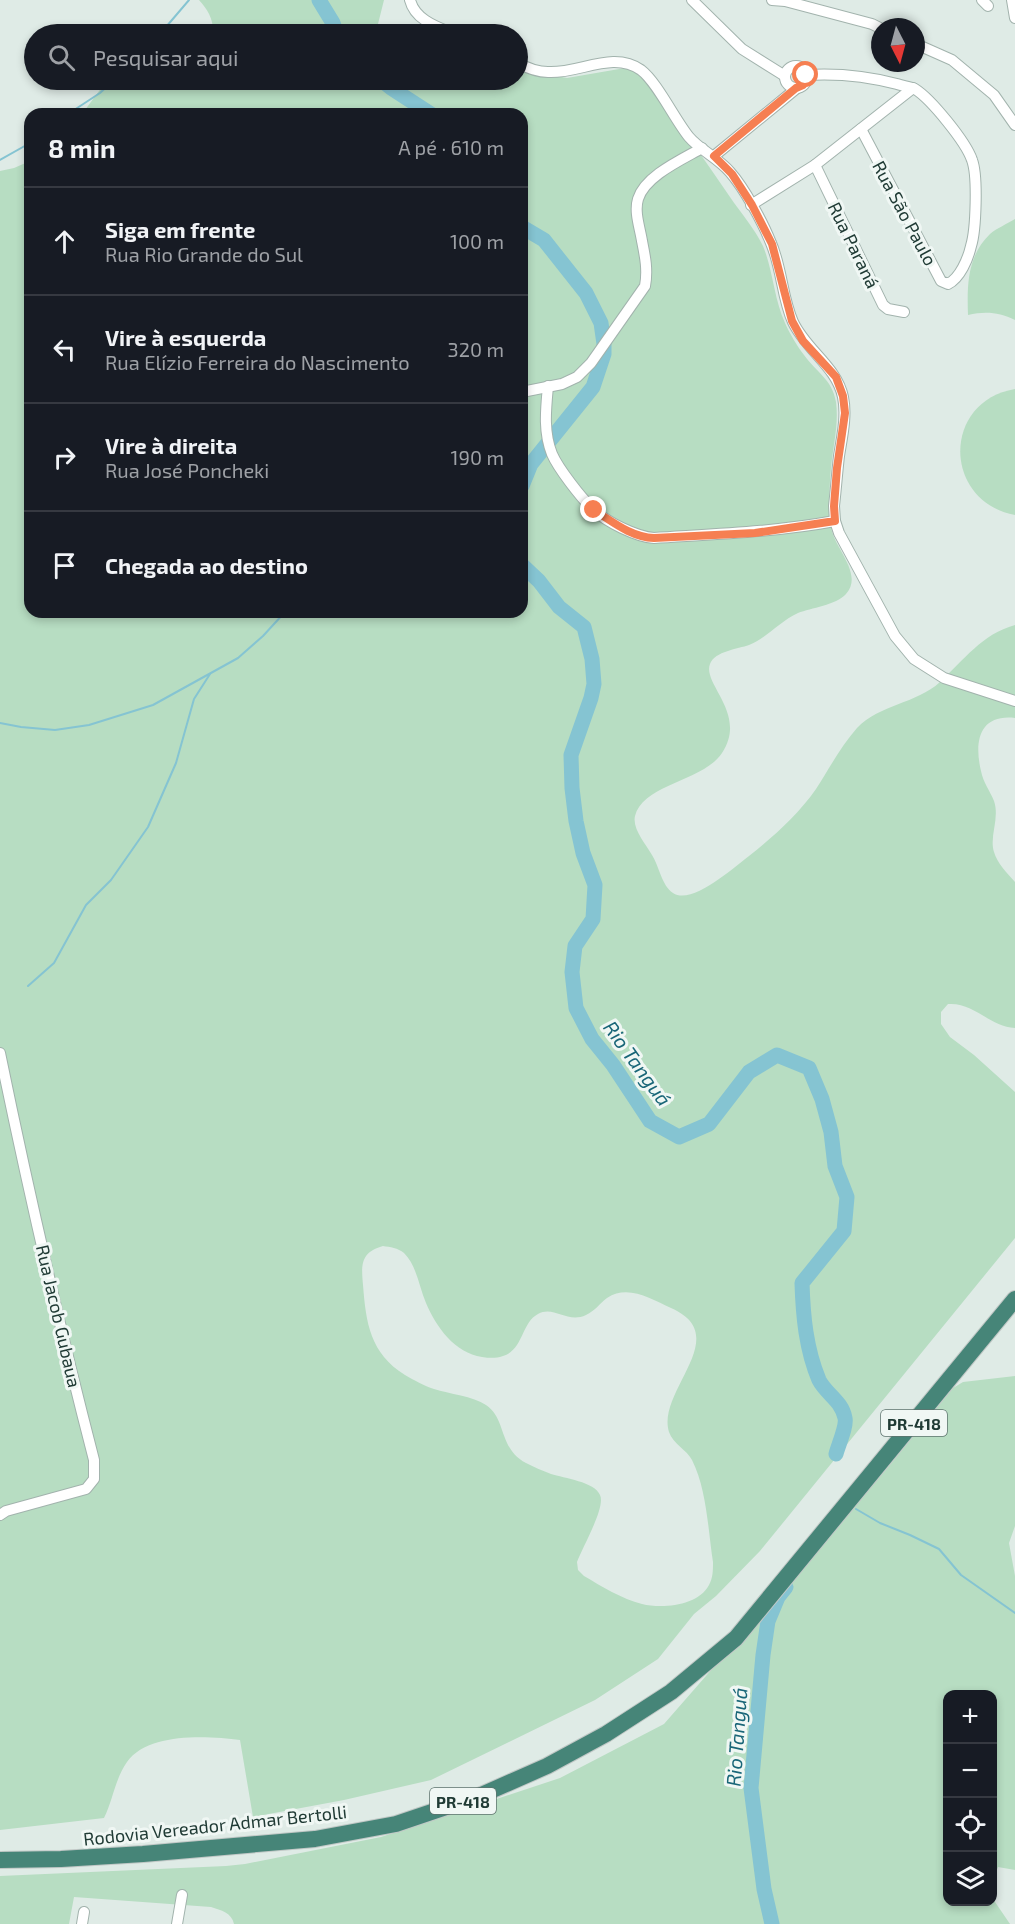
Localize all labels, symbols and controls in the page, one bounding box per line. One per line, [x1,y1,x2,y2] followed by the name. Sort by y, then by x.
[871,18,925,72] north arrow
[24,24,528,90] search box
[45,41,78,74] icon: search
[93,44,239,70] text: Pesquisar aqui
[792,61,818,87] route start
[48,132,116,163] text: 8 min
[398,135,504,159] text: A pé · 610 m
[868,157,942,269] street label: Rua São Paulo
[824,198,884,292] street label: Rua Paraná
[105,216,255,242] text: Siga em frente
[48,225,81,258] icon: ahead
[450,229,504,253] text: 100 m
[105,242,303,266] text: Rua Rio Grande do Sul
[105,324,266,350] text: Vire à esquerda
[48,333,81,366] icon: left
[448,337,504,361] text: 320 m
[105,350,410,374] text: Rua Elízio Ferreira do Nascimento
[105,432,237,458] text: Vire à direita
[48,441,81,474] icon: right
[451,445,504,469] text: 190 m
[105,458,269,482] text: Rua José Poncheki
[580,496,606,522] route end
[48,549,81,582] icon: arrive
[105,552,308,578] text: Chegada ao destino
[599,1016,677,1110] water label: Rio Tanguá
[32,1242,86,1390] street label: Rua Jacob Gubaua
[881,1410,947,1436] road number: PR-418
[721,1687,751,1787] water label: Rio Tanguá
[943,1690,997,1906] map controls
[943,1690,997,1744] button: +
[943,1744,997,1798] button: −
[430,1788,496,1814] road number: PR-418
[943,1798,997,1852] button: locate
[82,1800,348,1850] street label: Rodovia Vereador Admar Bertolli
[943,1852,997,1906] button: layers

